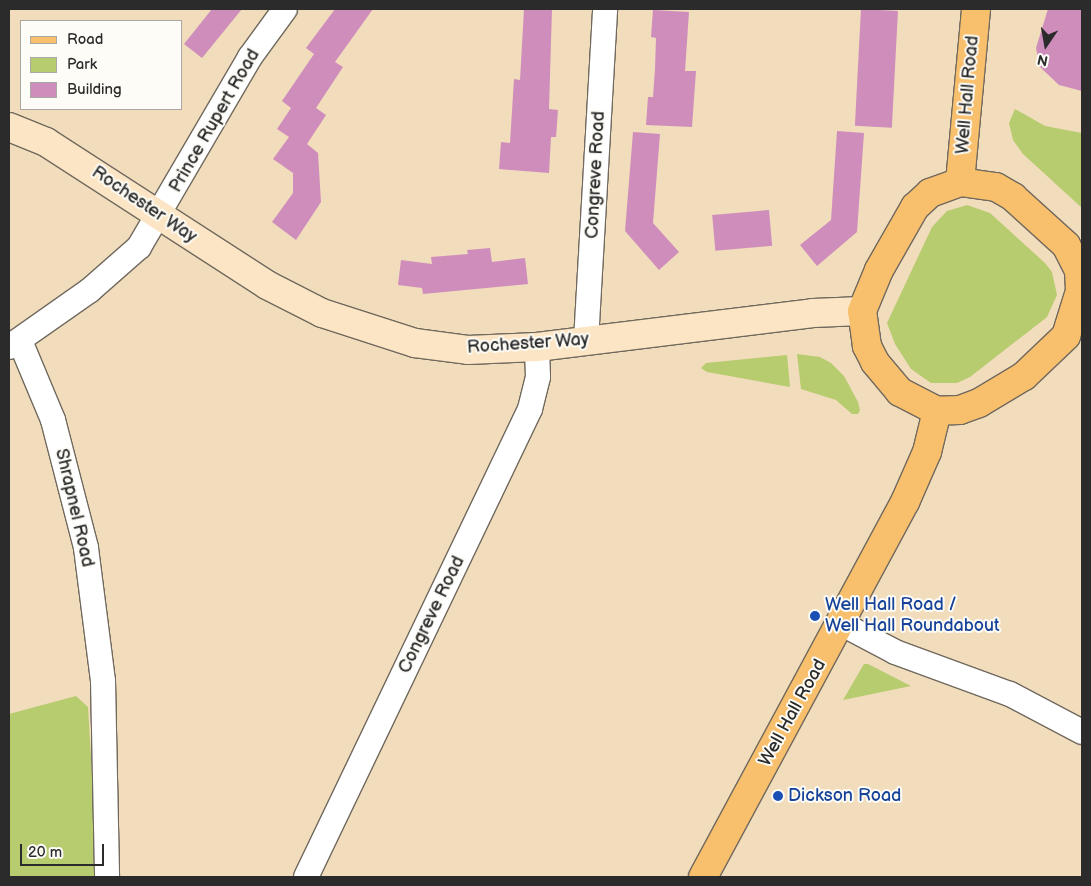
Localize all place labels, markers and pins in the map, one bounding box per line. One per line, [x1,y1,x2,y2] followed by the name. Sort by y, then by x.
[825,595,999,638] place label: Well Hall Road / Well Hall Roundabout
[809,610,821,622] marker: Well Hall Road / Well Hall Roundabout
[788,785,901,807] place label: Dickson Road
[772,790,784,802] marker: Dickson Road

